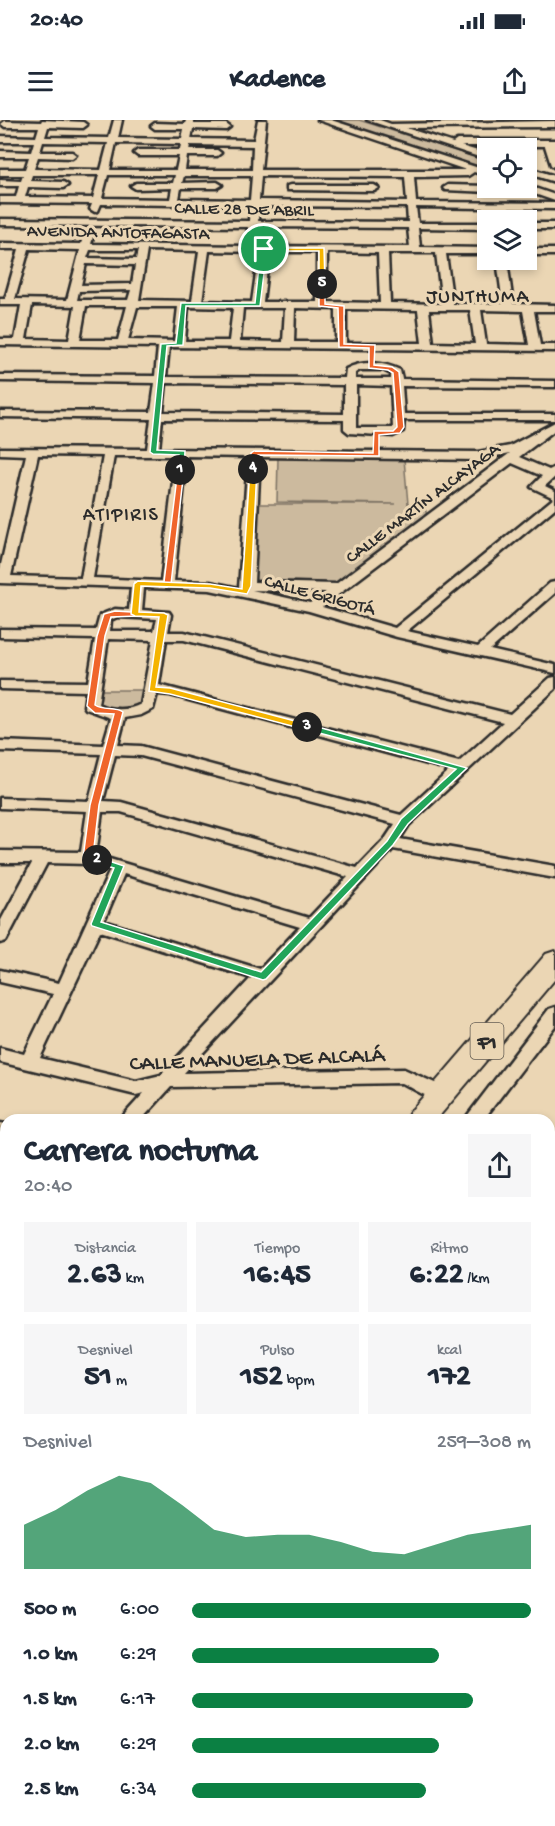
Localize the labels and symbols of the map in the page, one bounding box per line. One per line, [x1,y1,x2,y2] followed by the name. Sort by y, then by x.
[174,199,315,222] street label: CALLE 28 DE ABRIL
[27,221,211,246] street label: AVENIDA ANTOFAGASTA
[238,223,289,274] pin
[307,269,337,299] pin: 5
[426,287,530,310] district label: JUNTHUMA
[342,438,506,569] street label: CALLE MARTÍN ALCAYAGA
[238,454,268,484] pin: 4
[165,455,195,485] pin: 1
[83,505,159,528] district label: ATIPIRIS
[262,571,379,622] street label: CALLE GRIGOTÁ
[292,712,322,742] pin: 3
[82,845,112,875] pin: 2
[470,1023,504,1059] road number: F1
[129,1044,386,1078] street label: CALLE MANUELA DE ALCALÁ

